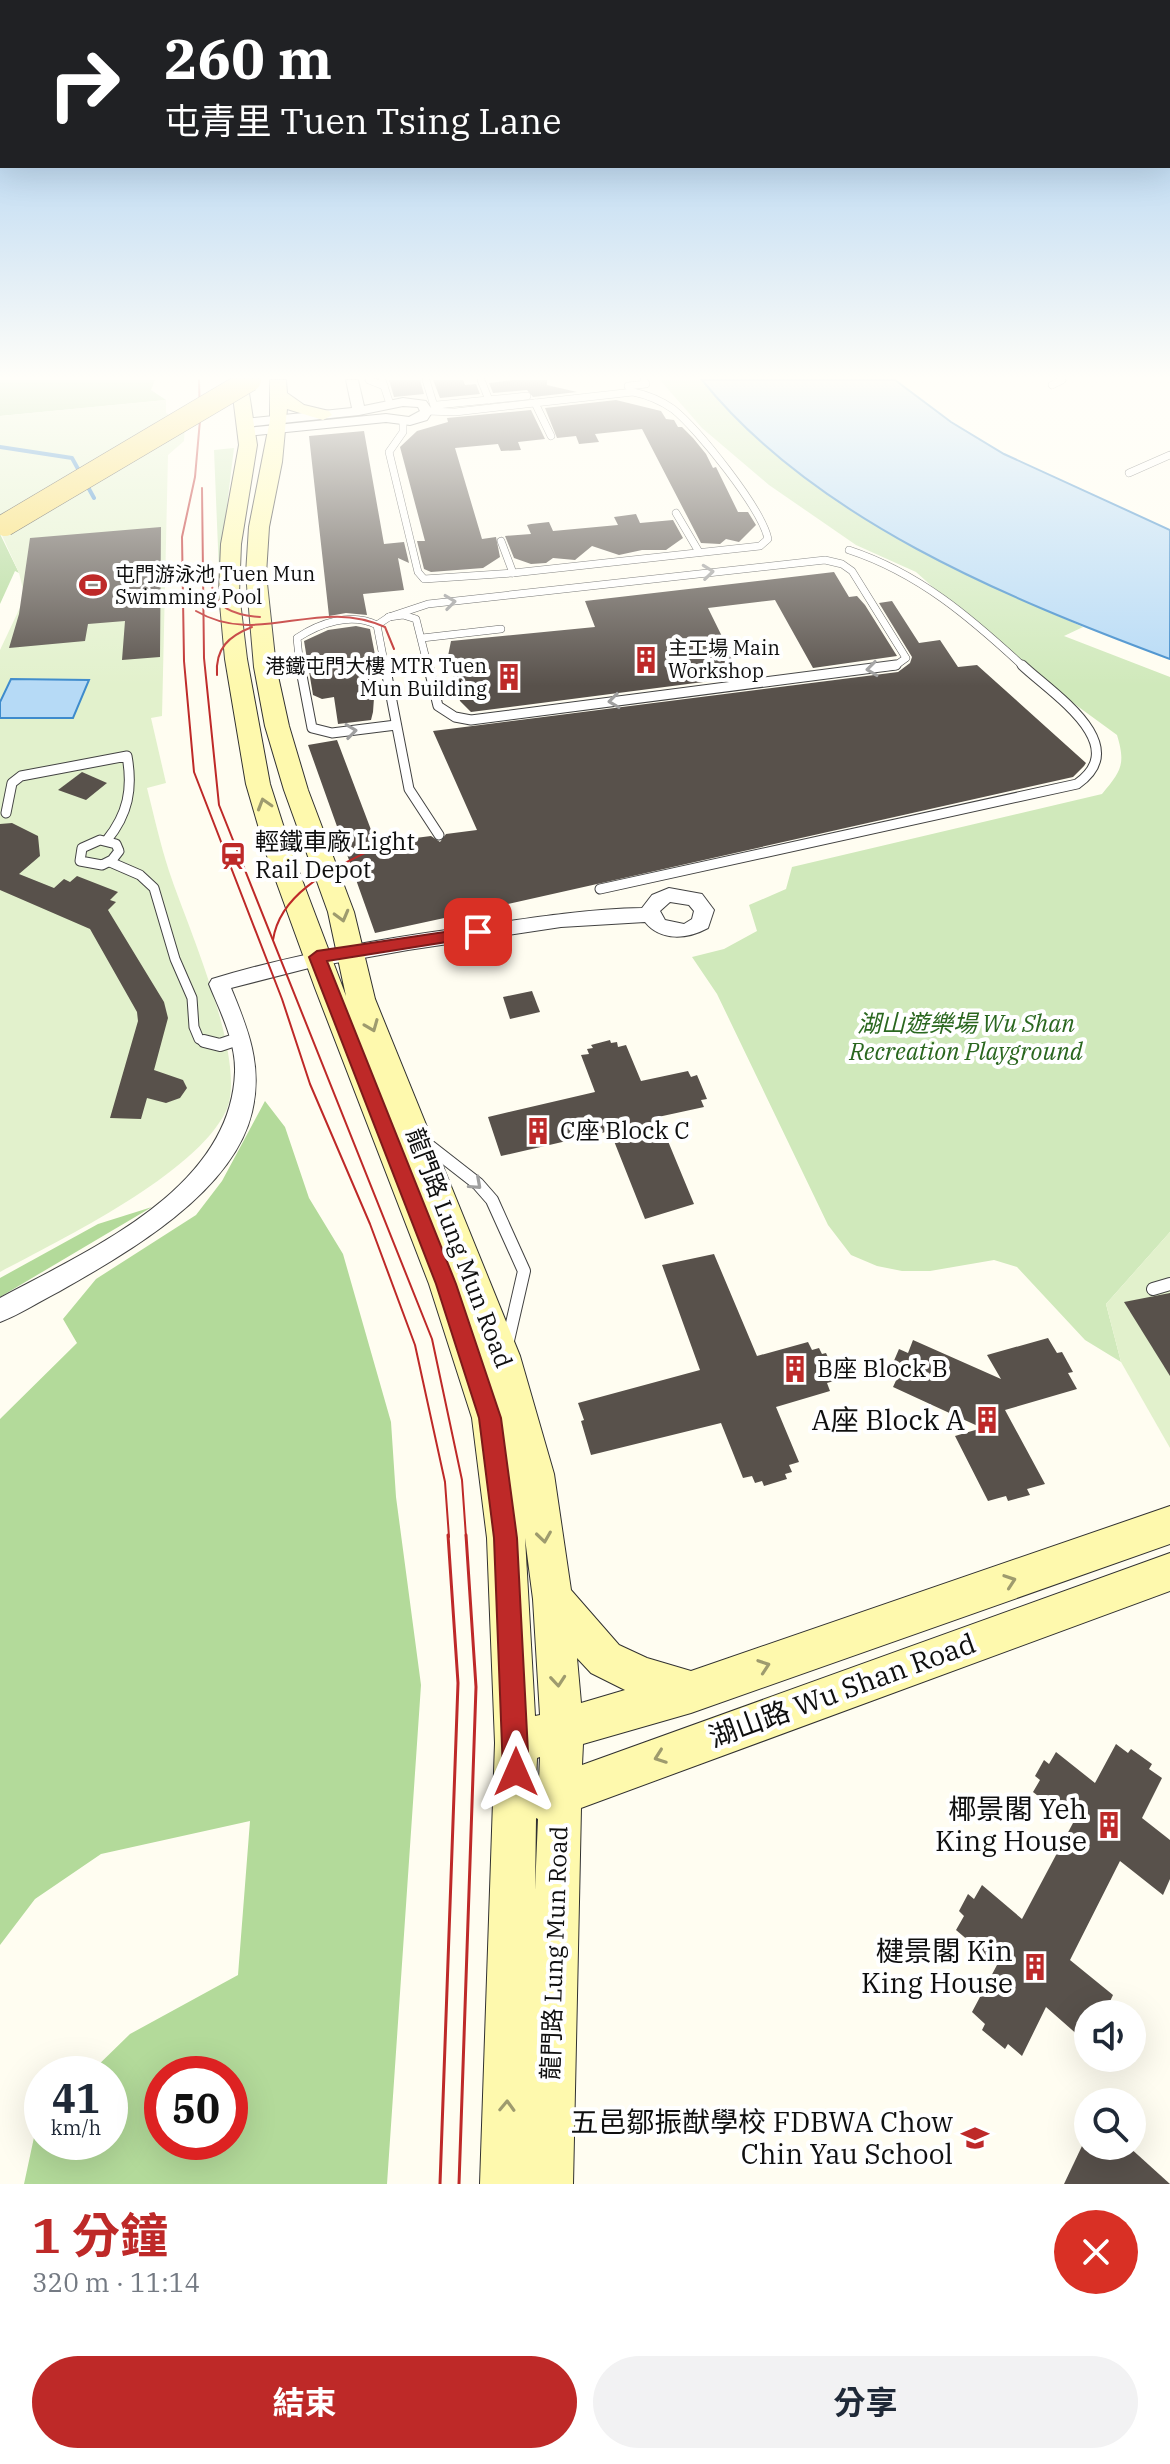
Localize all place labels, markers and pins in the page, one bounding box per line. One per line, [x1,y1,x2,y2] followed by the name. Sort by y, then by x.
[115,560,316,610] place label: 屯門游泳池 Tuen Mun Swimming Pool
[78,570,108,600] sports icon: 屯門游泳池 Tuen Mun Swimming Pool
[668,634,780,684] place label: 主工場 Main Workshop
[631,645,661,675] building icon: 主工場 Main Workshop
[265,652,487,702] place label: 港鐵屯門大樓 MTR Tuen Mun Building
[494,662,524,692] building icon: 港鐵屯門大樓 MTR Tuen Mun Building
[255,825,415,885] place label: 輕鐵車廠 Light Rail Depot
[218,841,248,871] station icon: 輕鐵車廠 Light Rail Depot
[444,898,512,966] pin
[560,1114,690,1146] place label: C座 Block C
[523,1116,553,1146] building icon: C座 Block C
[817,1352,948,1384] place label: B座 Block B
[780,1354,810,1384] building icon: B座 Block B
[812,1401,965,1438] place label: A座 Block A
[972,1405,1002,1435] building icon: A座 Block A
[935,1790,1087,1859] place label: 椰景閣 Yeh King House
[1094,1810,1124,1840] building icon: 椰景閣 Yeh King House
[861,1932,1013,2001] place label: 楗景閣 Kin King House
[1020,1952,1050,1982] building icon: 楗景閣 Kin King House
[570,2103,953,2172] place label: 五邑鄒振猷學校 FDBWA Chow Chin Yau School
[960,2123,990,2153] school or university icon: 五邑鄒振猷學校 FDBWA Chow Chin Yau School

